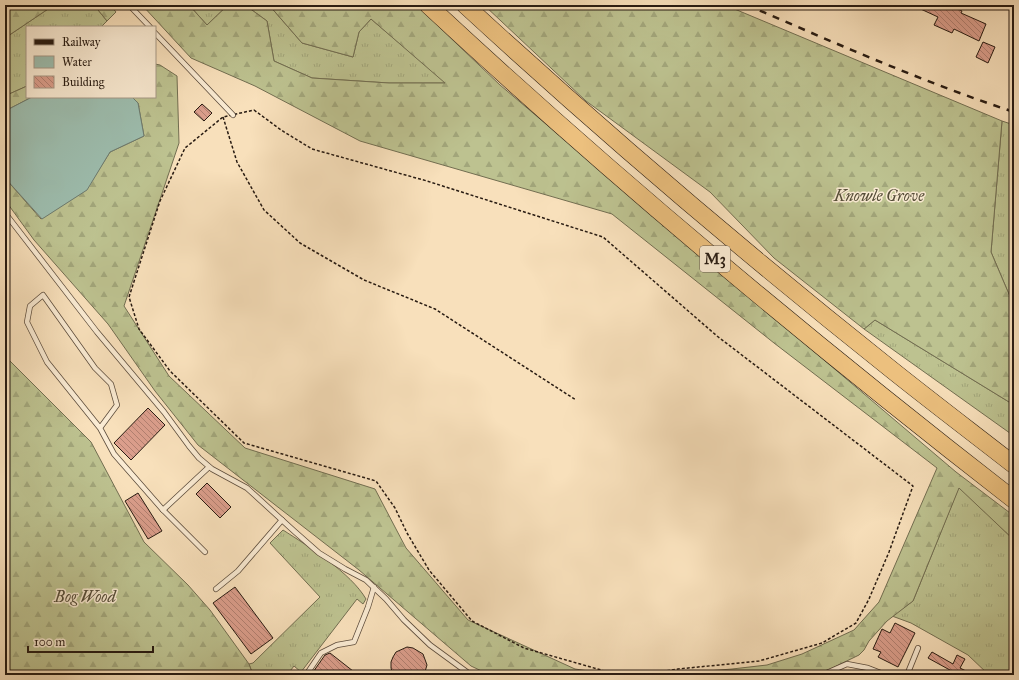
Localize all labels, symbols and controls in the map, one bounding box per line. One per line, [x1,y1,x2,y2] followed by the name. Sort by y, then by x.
[26,26,156,98] legend
[62,35,101,49] text: Railway
[62,55,92,69] text: Water
[62,75,105,90] text: Building
[833,186,925,205] park label: Knowle Grove
[700,246,730,272] road number: M3
[53,587,117,606] park label: Bog Wood
[28,628,153,654] scale bar
[34,635,65,649] text: 100 m

